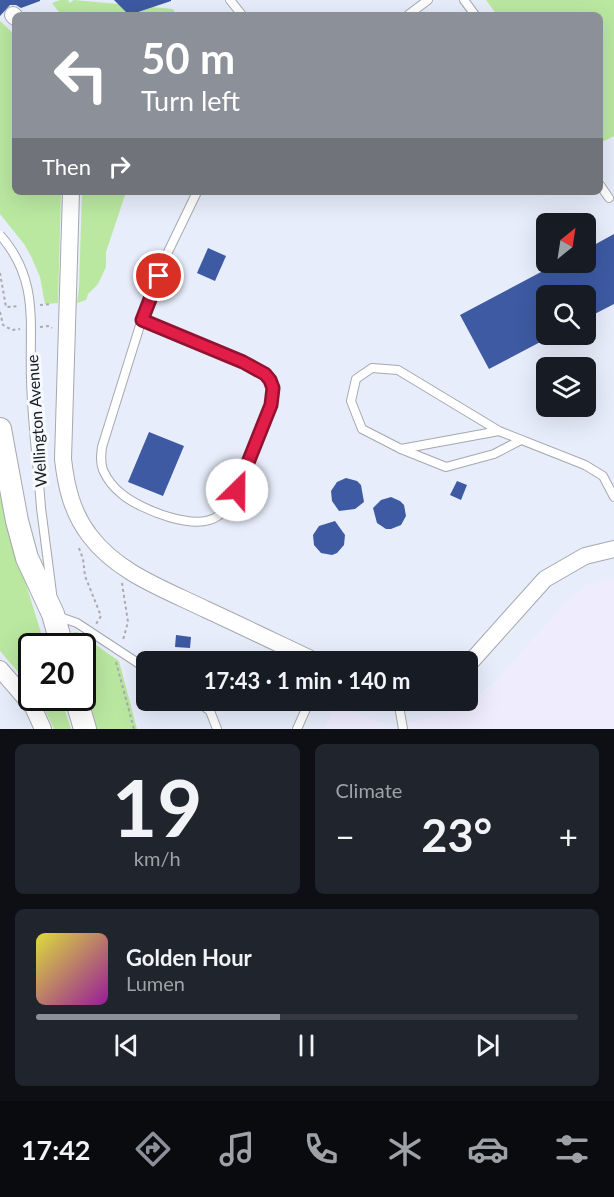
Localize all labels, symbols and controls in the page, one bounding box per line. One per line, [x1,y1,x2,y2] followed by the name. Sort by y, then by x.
[141,33,235,83] text: 50 m
[42,36,120,114] icon: left
[141,84,240,117] text: Turn left
[103,150,136,183] icon: right
[42,153,91,180] text: Then
[536,213,596,273] north arrow
[536,213,596,417] map controls
[133,250,184,301] pin
[142,259,175,292] icon: arrive
[536,285,596,345] button: search
[22,354,50,488] street label: Wellington Avenue
[536,357,596,417] button: layers
[205,458,269,522] position arrow
[18,633,96,711] speed limit sign: 20
[204,667,410,694] text: 17:43 · 1 min · 140 m
[112,760,202,854] text: 19
[336,778,402,802] text: Climate
[421,808,492,862] text: 23°
[336,816,355,856] text: −
[559,816,578,856] text: +
[134,846,181,870] text: km/h
[126,944,252,971] text: Golden Hour
[126,971,185,995] text: Lumen
[110,1029,143,1062] icon: previous
[290,1029,323,1062] icon: pause
[471,1029,504,1062] icon: next
[132,1128,174,1170] icon: directions
[216,1128,258,1170] icon: music
[300,1128,342,1170] icon: phone
[384,1128,426,1170] icon: climate
[467,1128,509,1170] icon: car
[551,1128,593,1170] icon: filters
[21,1133,90,1166] text: 17:42

